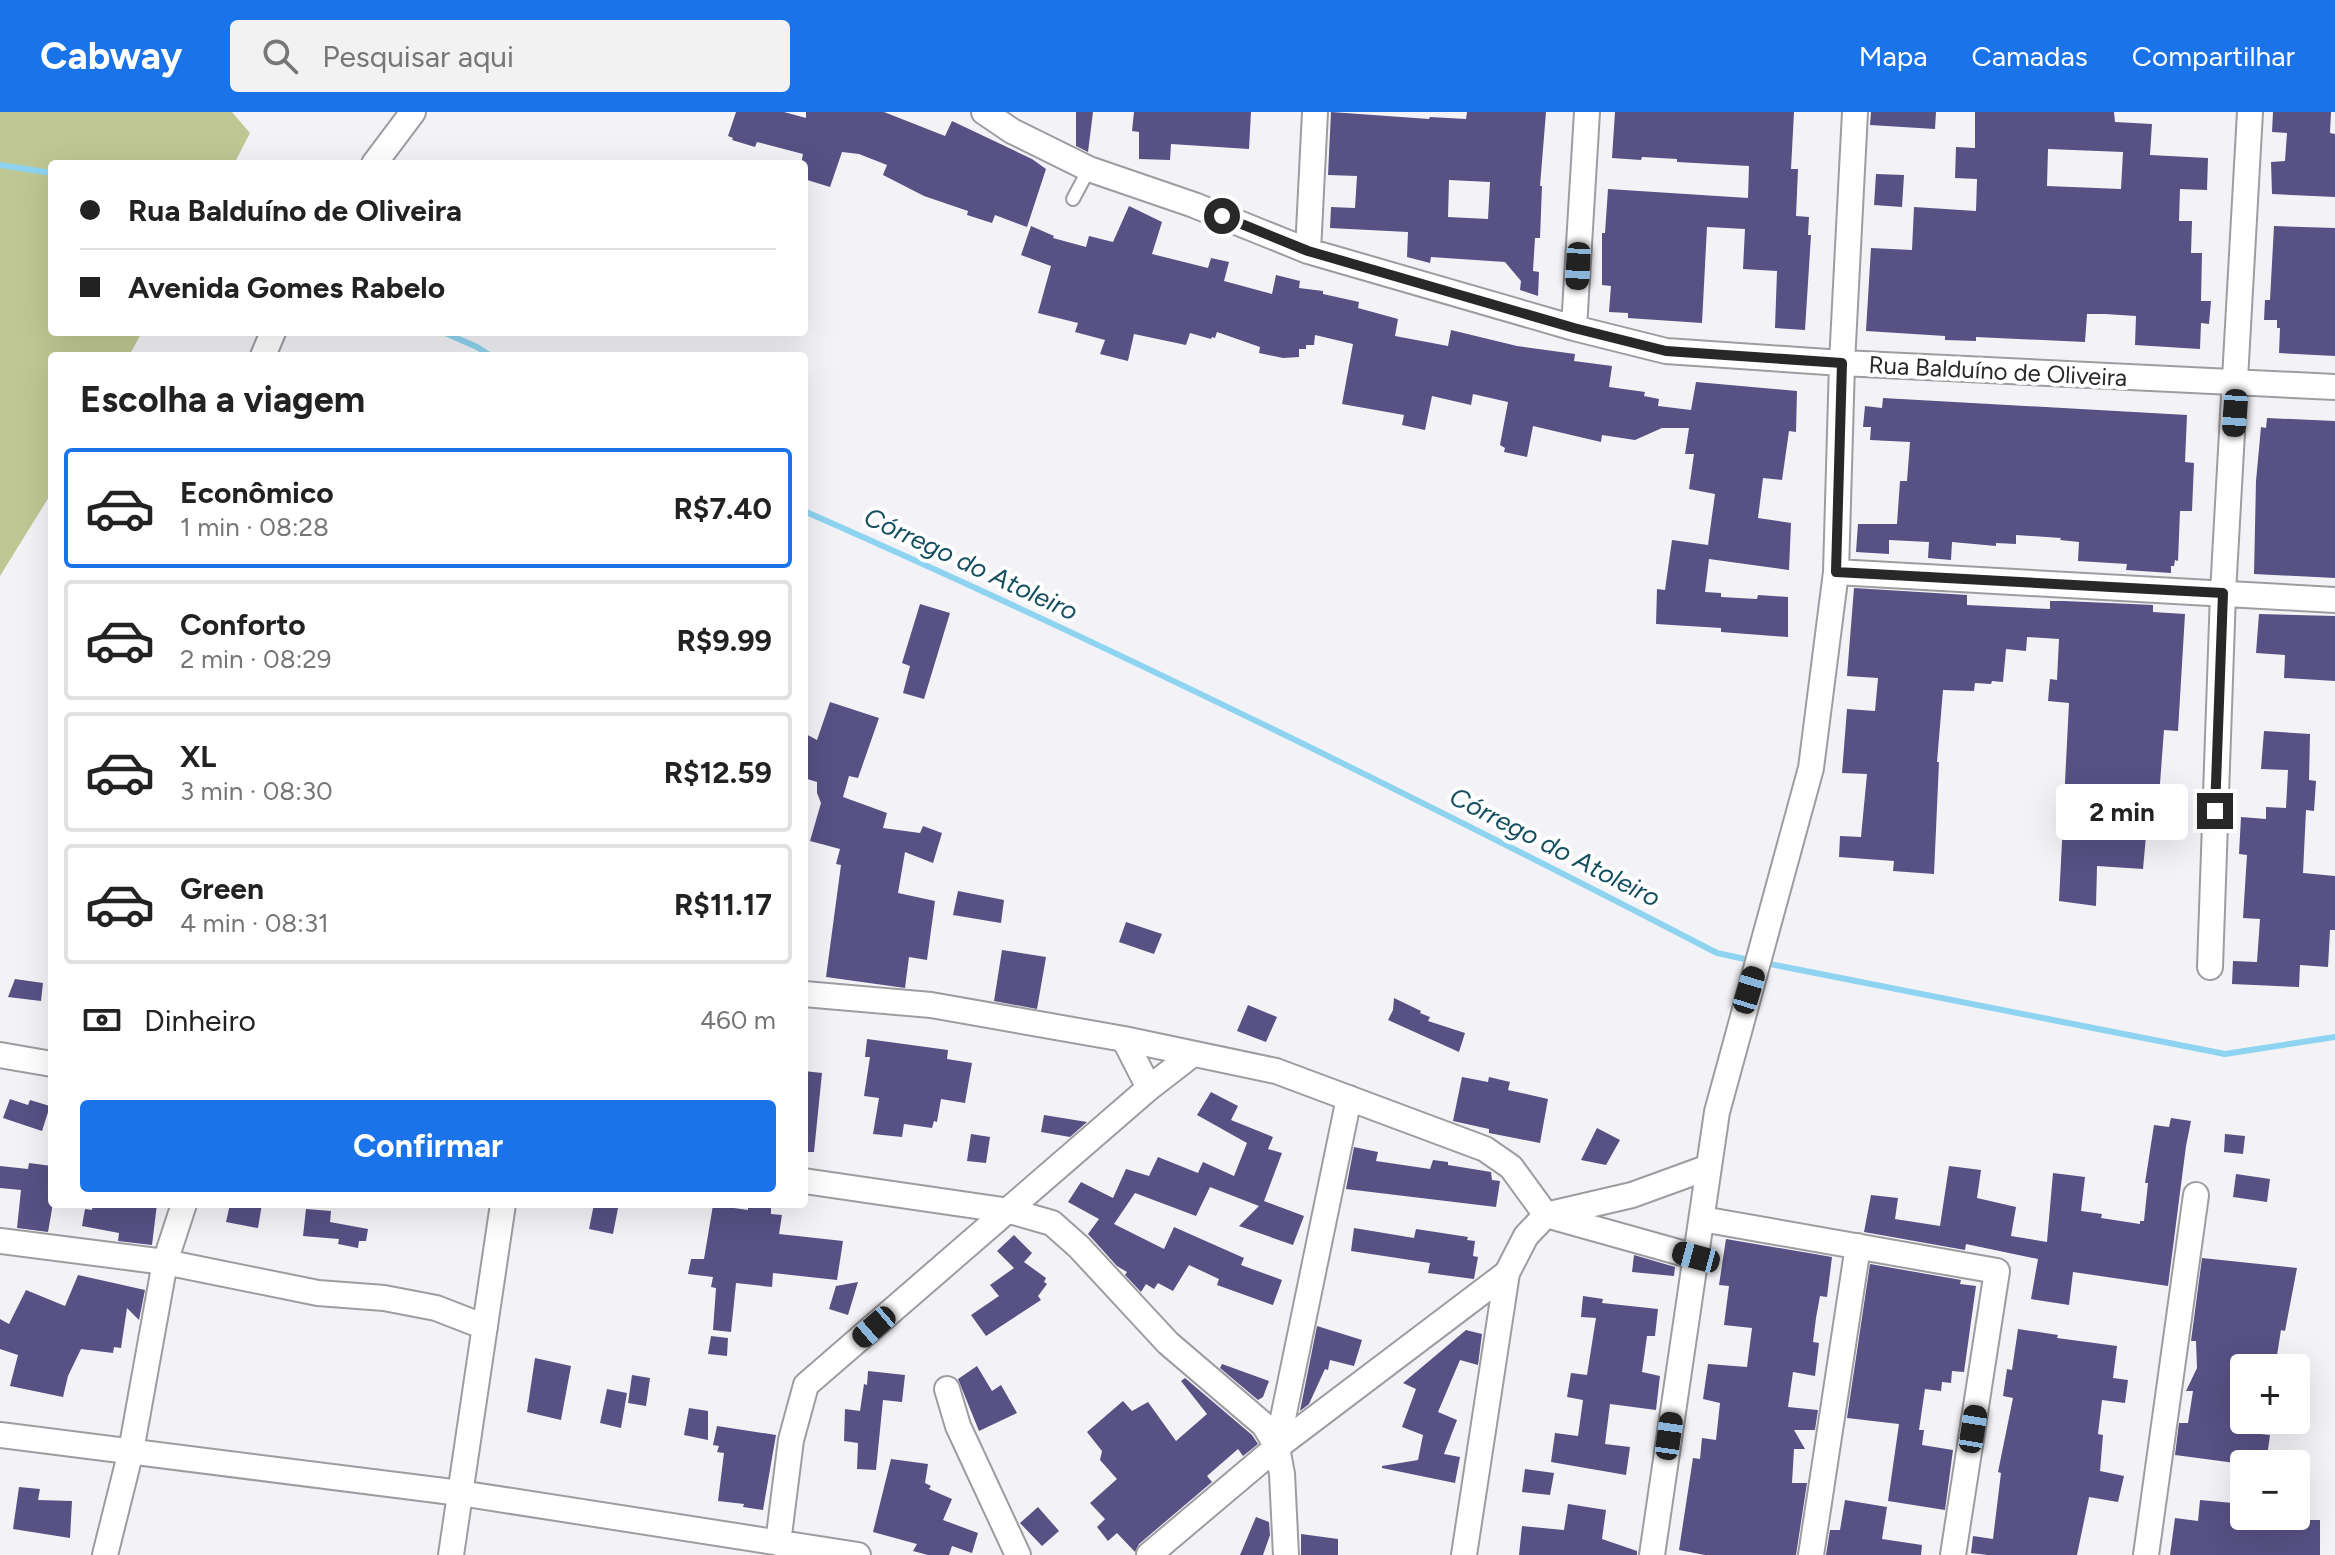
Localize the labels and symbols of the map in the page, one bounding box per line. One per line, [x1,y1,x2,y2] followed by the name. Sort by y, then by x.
[1204,198,1240,234] route start
[1565,241,1591,291] car
[1868,350,2128,392] street label: Rua Balduíno de Oliveira
[2221,388,2249,438] car
[859,500,1083,628] water label: Córrego do Atoleiro
[1444,780,1666,914] water label: Córrego do Atoleiro
[2055,783,2187,839] callout: 2 min
[2197,793,2233,829] route end
[1731,964,1767,1016] car
[1670,1239,1722,1275] car
[848,1302,900,1352] car
[1957,1403,1989,1455] car
[1654,1411,1684,1461] car

